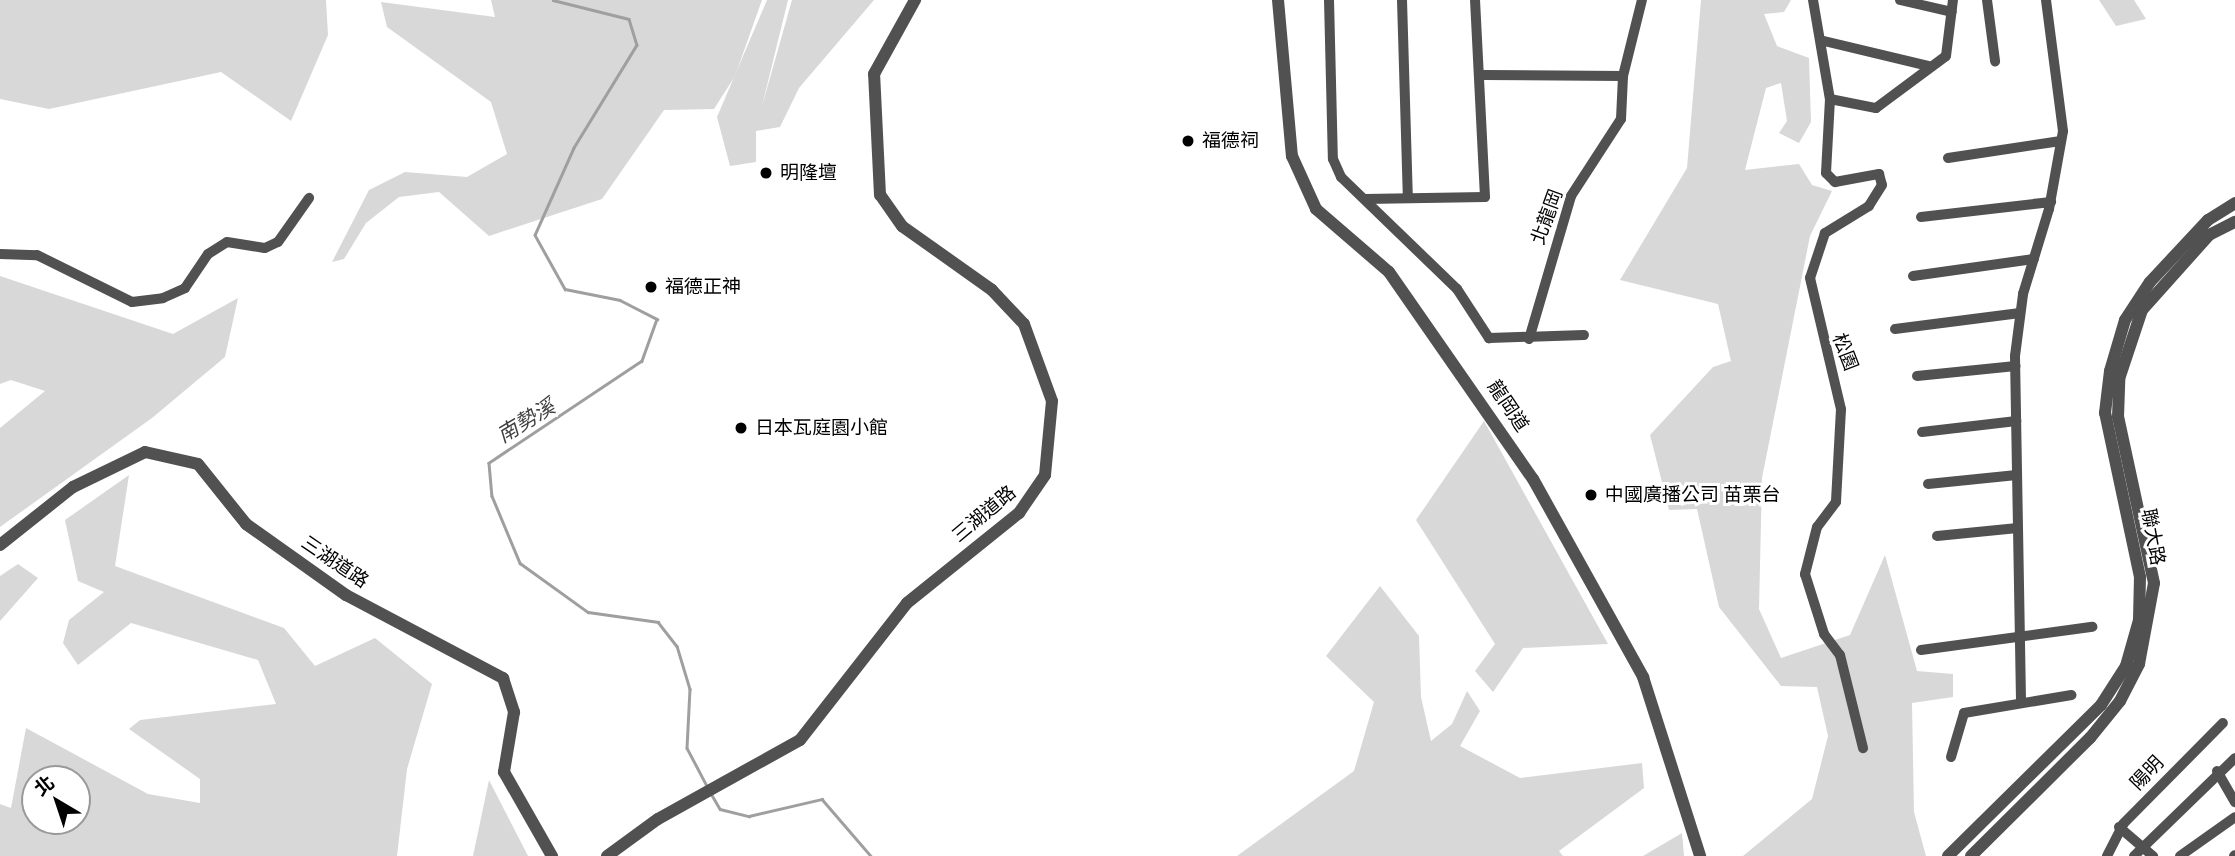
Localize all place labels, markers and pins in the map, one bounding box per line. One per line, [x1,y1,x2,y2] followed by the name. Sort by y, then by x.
[1202,130,1259,152] place label: 福德祠
[1180,133,1196,149] marker: 福德祠
[780,162,837,184] place label: 明隆壇
[758,165,774,181] marker: 明隆壇
[665,276,741,298] place label: 福德正神
[643,279,659,295] marker: 福德正神
[755,417,888,439] place label: 日本瓦庭園小館
[733,420,749,436] marker: 日本瓦庭園小館
[1605,484,1781,506] place label: 中國廣播公司 苗栗台
[1583,487,1599,503] marker: 中國廣播公司 苗栗台

